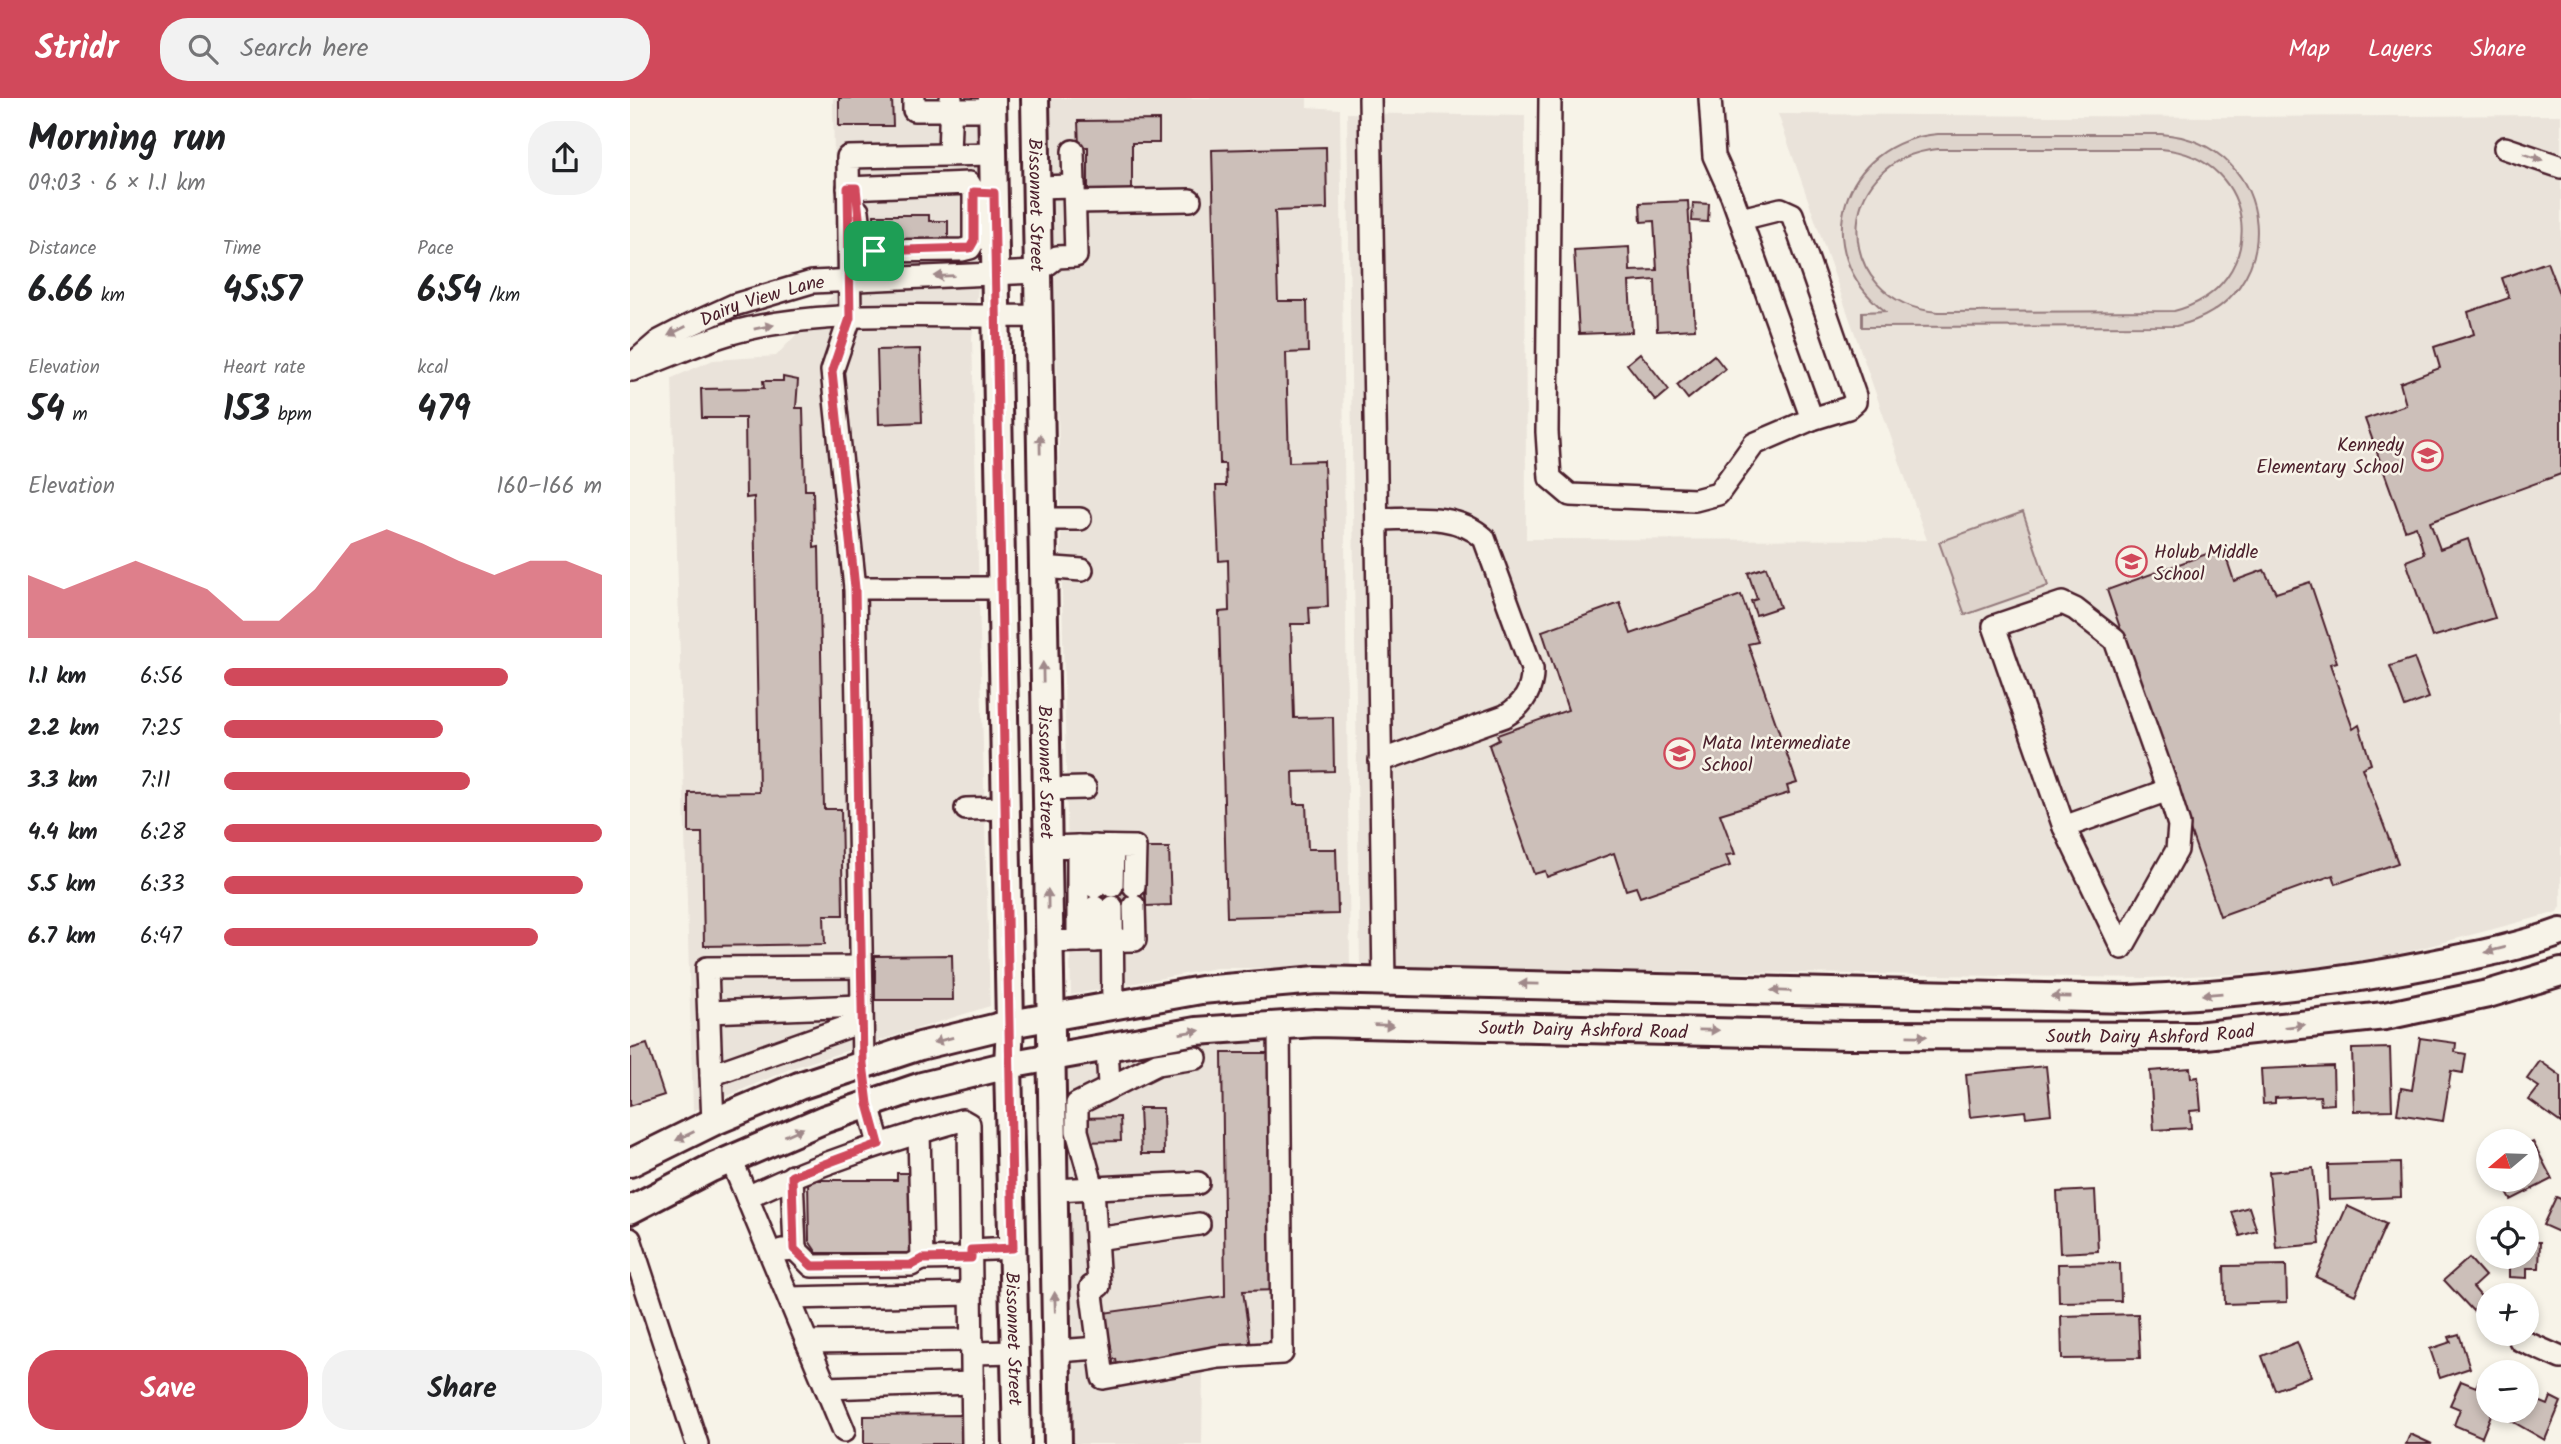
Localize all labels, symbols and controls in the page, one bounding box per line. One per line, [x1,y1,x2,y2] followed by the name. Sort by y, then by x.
[160,18,650,81] search box
[35,23,118,76] text: Stridr
[240,28,369,70] text: Search here
[184,30,222,68] icon: search
[2288,30,2330,69] text: Map
[2368,30,2432,69] text: Layers
[2470,30,2526,69] text: Share
[28,110,226,170] text: Morning run
[528,121,602,195] button: share
[1019,138,1051,273] street label: Bissonnet Street
[2523,152,2544,163] one-way arrow
[28,166,206,202] text: 09:03 · 6 × 1.1 km
[844,221,904,281] pin
[855,232,893,270] icon: arrive
[28,234,96,264] text: Distance
[223,234,261,264] text: Time
[417,234,454,264] text: Pace
[28,264,93,320] text: 6.66
[223,264,302,320] text: 45:57
[417,264,482,320] text: 6:54
[695,268,825,336] street label: Dairy View Lane
[933,270,955,281] one-way arrow
[93,281,125,311] text: km
[482,281,520,311] text: /km
[753,321,775,332] one-way arrow
[667,326,687,337] one-way arrow
[28,353,100,383] text: Elevation
[223,353,305,383] text: Heart rate
[417,353,448,383] text: kcal
[28,383,65,439] text: 54
[223,383,270,439] text: 153
[417,383,471,439] text: 479
[65,400,88,430] text: m
[270,400,312,430] text: bpm
[2256,431,2405,483] place label: Kennedy Elementary School
[1034,433,1045,455] one-way arrow
[2410,438,2444,472] school or university icon: Kennedy Elementary School
[28,469,115,505] text: Elevation
[496,469,602,505] text: 160–166 m
[2154,538,2259,590] place label: Holub Middle School
[2114,545,2148,579] school or university icon: Holub Middle School
[28,659,86,695] text: 1.1 km
[140,659,184,695] text: 6:56
[1037,661,1049,683] one-way arrow
[1028,705,1061,840] street label: Bissonnet Street
[28,711,99,747] text: 2.2 km
[140,711,182,747] text: 7:25
[1702,729,1851,781] place label: Mata Intermediate School
[1662,736,1696,770] school or university icon: Mata Intermediate School
[28,763,98,799] text: 3.3 km
[140,763,171,799] text: 7:11
[28,815,98,851] text: 4.4 km
[140,815,186,851] text: 6:28
[28,867,96,903] text: 5.5 km
[140,867,185,903] text: 6:33
[1042,888,1053,910] one-way arrow
[28,919,96,955] text: 6.7 km
[140,919,182,955] text: 6:47
[2484,945,2506,956] one-way arrow
[1517,978,1539,990] one-way arrow
[1769,985,1791,996] one-way arrow
[2201,989,2223,1000] one-way arrow
[2049,992,2071,1003] one-way arrow
[1479,1014,1688,1048] street label: South Dairy Ashford Road
[2046,1017,2257,1053] street label: South Dairy Ashford Road
[1373,1019,1395,1031] one-way arrow
[2284,1021,2306,1032] one-way arrow
[1699,1025,1721,1036] one-way arrow
[1179,1026,1201,1037] one-way arrow
[1906,1030,1928,1042] one-way arrow
[932,1035,954,1046] one-way arrow
[784,1126,804,1138] one-way arrow
[2476,1129,2539,1192] north arrow
[2476,1129,2539,1423] map controls
[675,1130,695,1142] one-way arrow
[2476,1206,2539,1269] button: locate
[996,1272,1029,1406] street label: Bissonnet Street
[2476,1283,2539,1346] button: +
[1049,1291,1061,1313] one-way arrow
[28,1350,308,1430] button: Save
[322,1350,602,1430] button: Share
[2476,1360,2539,1423] button: −

